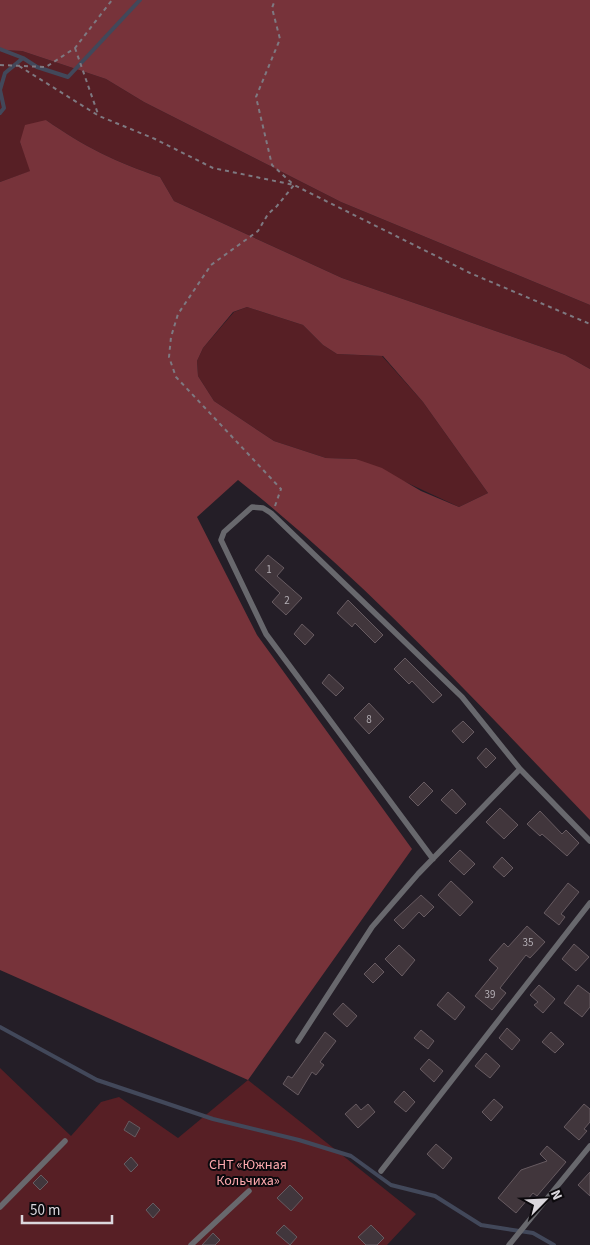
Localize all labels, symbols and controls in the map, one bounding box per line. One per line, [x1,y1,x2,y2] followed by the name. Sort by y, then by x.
[266,562,272,577] house number: 1
[284,593,290,608] house number: 2
[366,712,372,727] house number: 8
[523,935,533,950] house number: 35
[485,987,495,1002] house number: 39
[209,1155,287,1191] park label: СНТ «Южная Кольчиха»
[520,1175,570,1225] north arrow
[545,1187,567,1203] text: N
[22,1192,112,1224] scale bar
[30,1200,60,1221] text: 50 m

